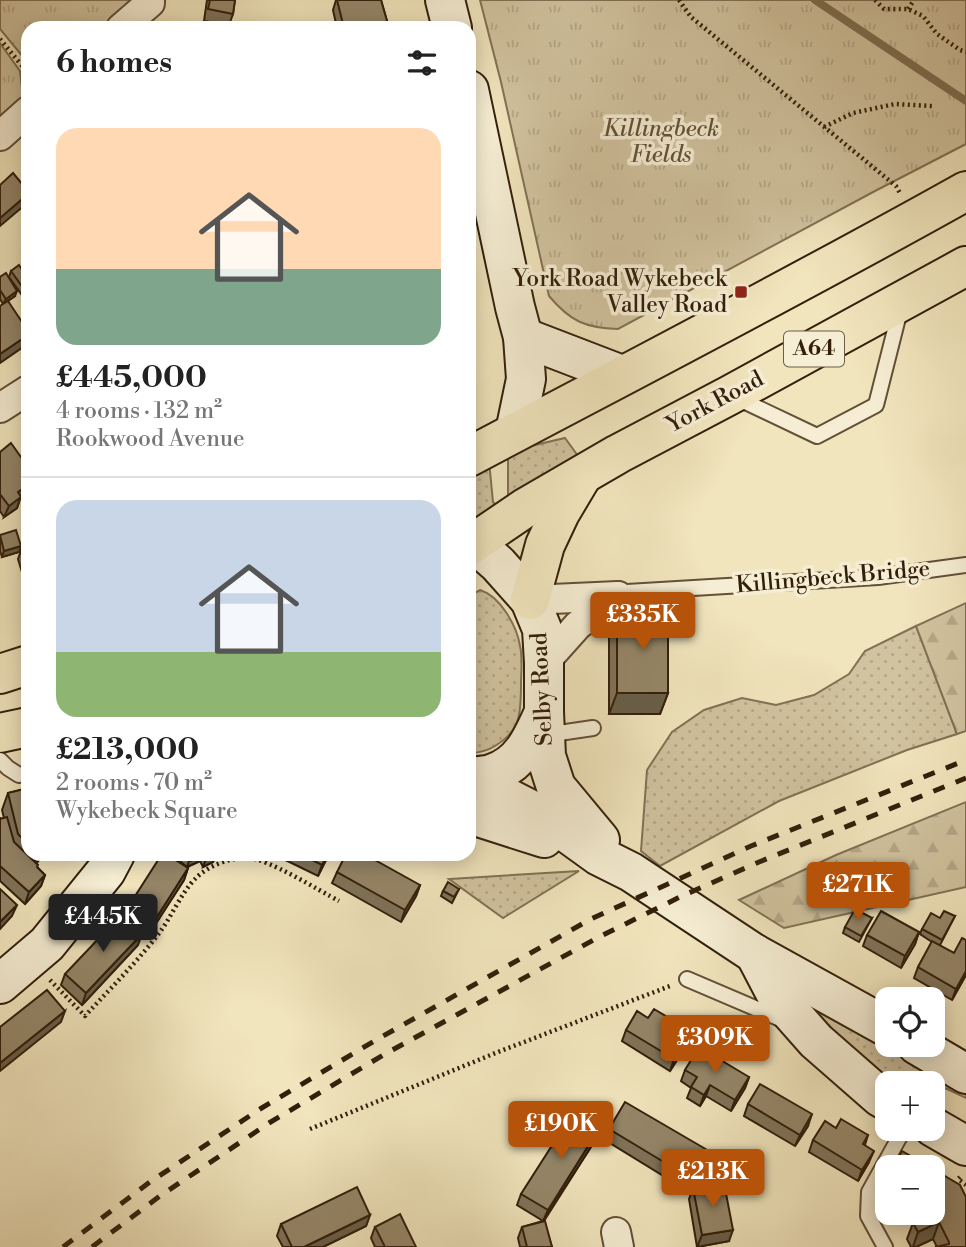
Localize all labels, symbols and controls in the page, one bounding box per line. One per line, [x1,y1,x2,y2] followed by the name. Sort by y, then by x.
[56,44,172,82] text: 6 homes
[403,44,441,82] icon: filters
[603,115,719,169] park label: Killingbeck Fields
[186,174,312,300] icon: home
[512,265,728,319] place label: York Road Wykebeck Valley Road
[733,284,749,300] marker: York Road Wykebeck Valley Road
[784,332,844,366] road number: A64
[56,359,207,397] text: £445,000
[661,365,768,440] street label: York Road
[56,397,222,425] text: 4 rooms · 132 m²
[56,425,245,453] text: Rookwood Avenue
[186,546,312,672] icon: home
[735,555,931,599] street label: Killingbeck Bridge
[594,592,692,652] pin: £335K
[606,601,680,629] text: £335K
[525,631,559,747] street label: Selby Road
[56,731,199,769] text: £213,000
[56,769,212,797] text: 2 rooms · 70 m²
[56,797,238,825] text: Wykebeck Square
[809,862,907,922] pin: £271K
[823,871,893,899] text: £271K
[54,894,152,954] pin: £445K
[65,903,141,931] text: £445K
[875,987,945,1225] map controls
[875,987,945,1057] button: locate
[666,1016,764,1075] pin: £309K
[677,1024,753,1052] text: £309K
[875,1071,945,1141] button: +
[512,1102,610,1161] pin: £190K
[524,1110,598,1138] text: £190K
[664,1150,762,1209] pin: £213K
[875,1155,945,1225] button: −
[677,1158,749,1186] text: £213K

